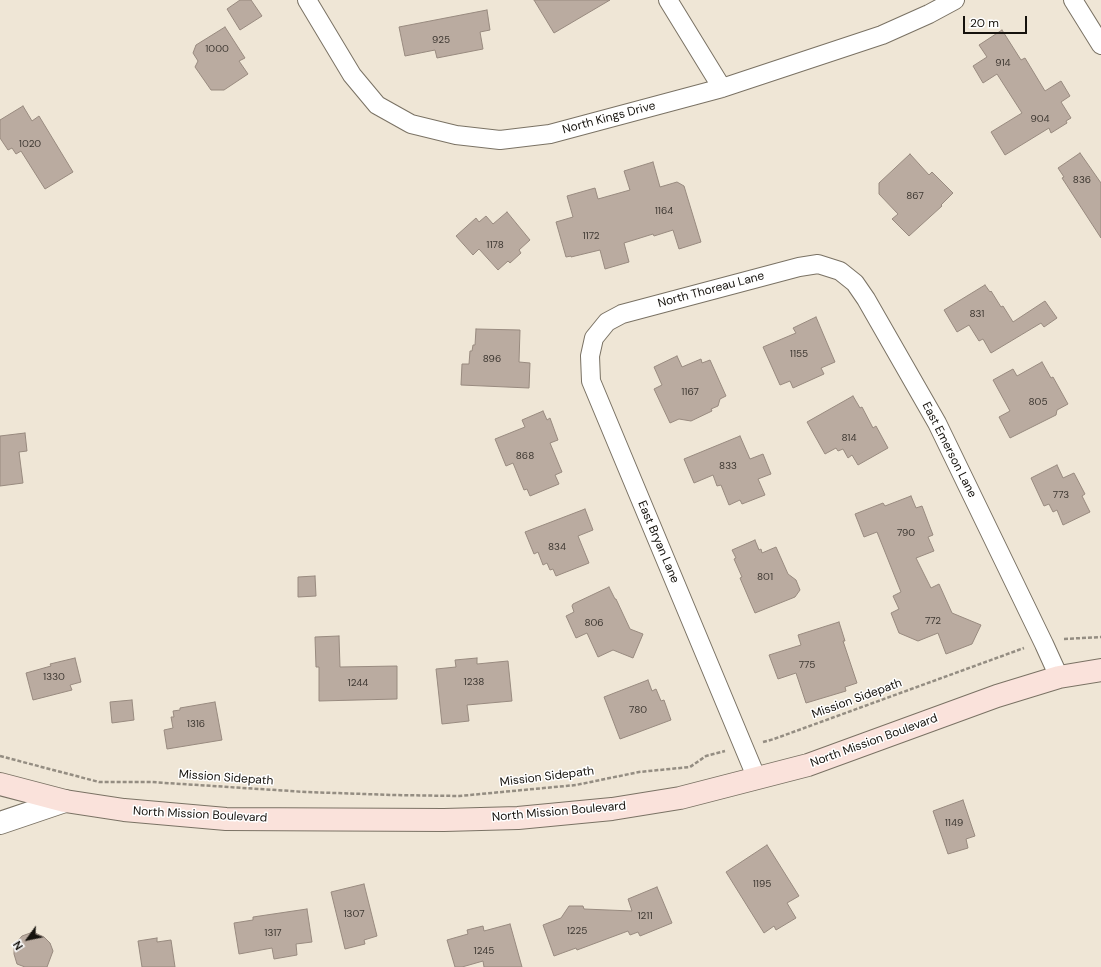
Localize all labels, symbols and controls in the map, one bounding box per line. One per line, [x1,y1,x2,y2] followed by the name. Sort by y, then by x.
[965,8,1029,34] scale bar
[970,15,999,31] text: 20 m
[432,34,450,46] house number: 925
[205,43,229,55] house number: 1000
[995,57,1011,69] house number: 914
[561,99,657,137] street label: North Kings Drive
[1030,113,1050,125] house number: 904
[19,138,41,150] house number: 1020
[1073,174,1091,186] house number: 836
[906,190,924,202] house number: 867
[655,205,673,217] house number: 1164
[582,230,600,242] house number: 1172
[486,239,504,251] house number: 1178
[656,269,766,311] street label: North Thoreau Lane
[970,308,984,320] house number: 831
[790,348,808,360] house number: 1155
[483,353,501,365] house number: 896
[681,386,699,398] house number: 1167
[1028,396,1048,408] house number: 805
[919,400,979,500] street label: East Emerson Lane
[841,432,857,444] house number: 814
[516,450,534,462] house number: 868
[719,460,737,472] house number: 833
[1053,489,1069,501] house number: 773
[634,499,682,585] street label: East Bryan Lane
[897,527,915,539] house number: 790
[548,541,566,553] house number: 834
[757,571,773,583] house number: 801
[925,615,941,627] house number: 772
[584,617,604,629] house number: 806
[799,659,815,671] house number: 775
[43,671,65,683] house number: 1330
[464,676,484,688] house number: 1238
[810,676,904,722] street label: Mission Sidepath
[348,677,368,689] house number: 1244
[629,704,647,716] house number: 780
[808,711,940,771] street label: North Mission Boulevard
[187,718,205,730] house number: 1316
[499,764,595,790] street label: Mission Sidepath
[178,768,274,788] street label: Mission Sidepath
[491,799,627,825] street label: North Mission Boulevard
[132,804,268,826] street label: North Mission Boulevard
[945,817,963,829] house number: 1149
[753,878,771,890] house number: 1195
[343,908,365,920] house number: 1307
[637,910,653,922] house number: 1211
[8,919,48,959] north arrow
[567,925,587,937] house number: 1225
[264,927,282,939] house number: 1317
[10,938,26,953] text: N
[474,945,494,957] house number: 1245

